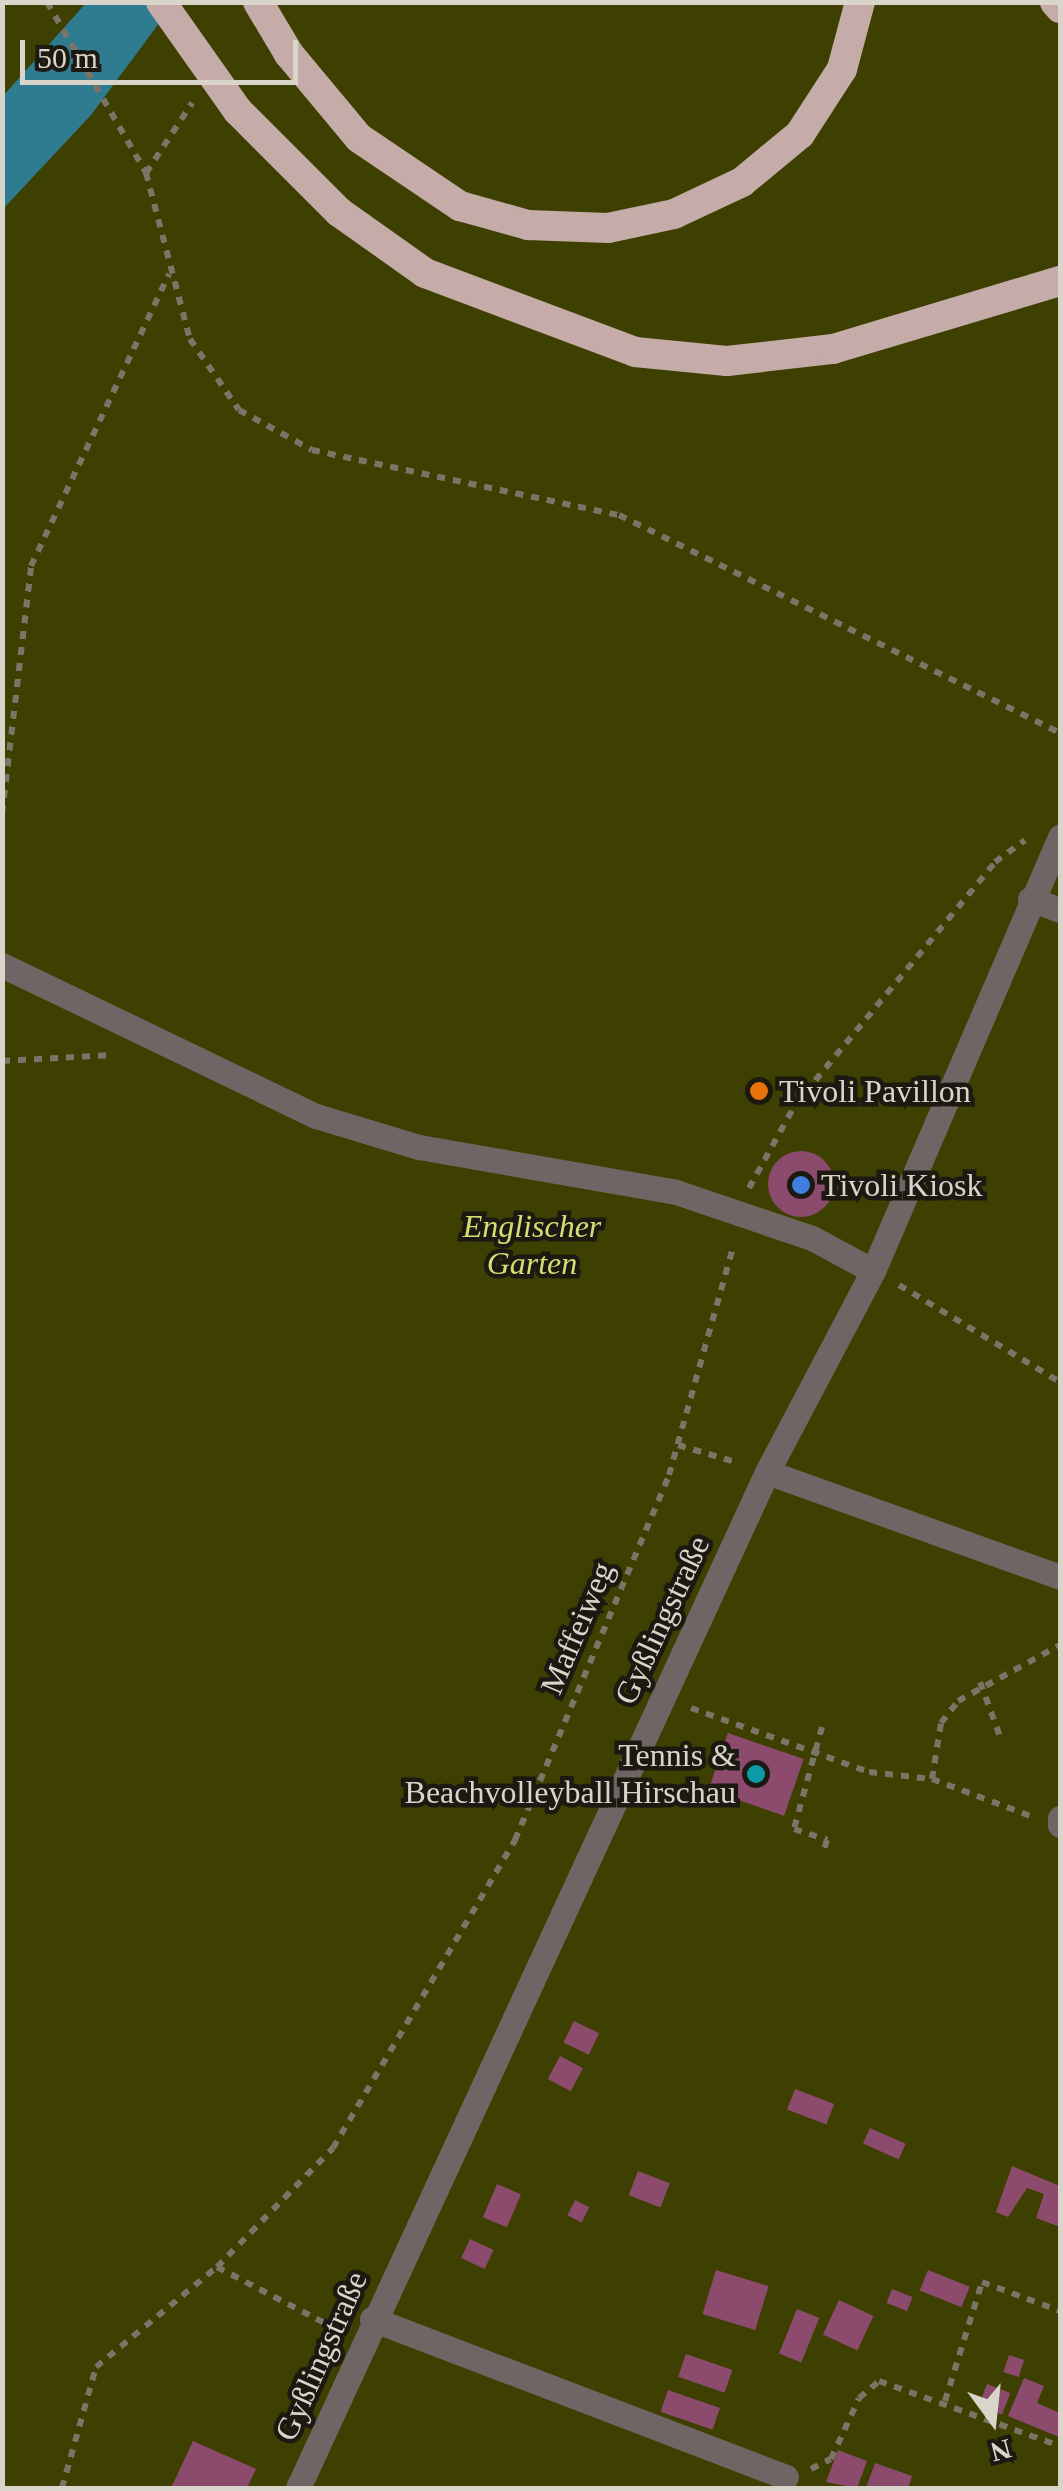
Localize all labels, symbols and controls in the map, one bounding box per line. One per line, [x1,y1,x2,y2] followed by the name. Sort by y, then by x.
[25,20,302,82] scale bar
[37,41,98,74] text: 50 m
[779,1072,971,1110] place label: Tivoli Pavillon
[748,1080,770,1102] marker: Tivoli Pavillon
[821,1166,983,1204] place label: Tivoli Kiosk
[790,1174,812,1196] marker: Tivoli Kiosk
[463,1208,601,1283] park label: Englischer Garten
[606,1530,718,1710] street label: Gyßlingstraße
[532,1556,622,1700] street label: Maffeiweg
[405,1737,736,1812] place label: Tennis & Beachvolleyball Hirschau
[745,1763,767,1785] marker: Tennis & Beachvolleyball Hirschau
[267,2265,375,2447] street label: Gyßlingstraße
[943,2371,1043,2471] north arrow
[987,2433,1015,2468] text: N

